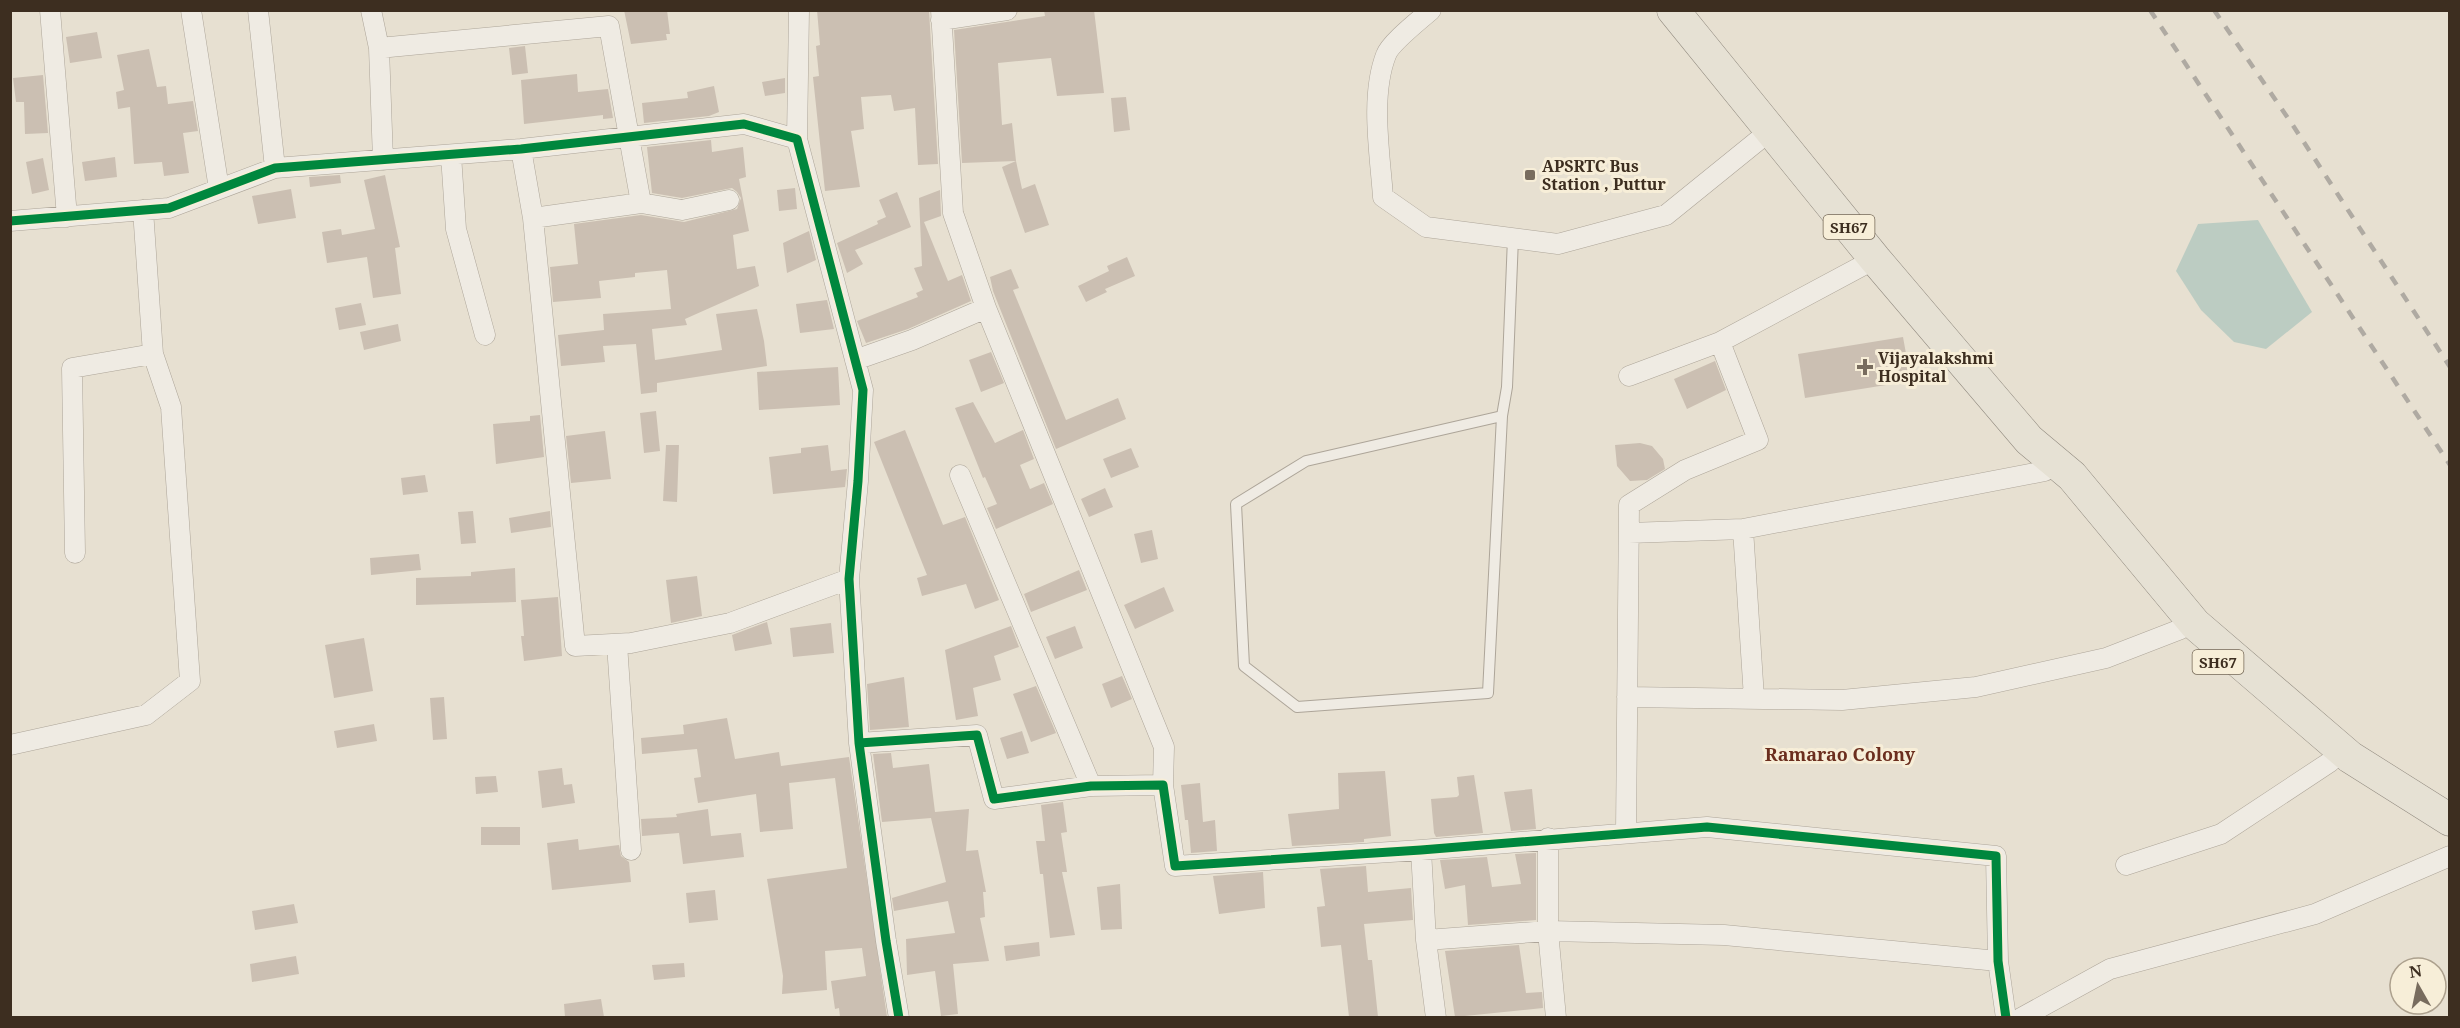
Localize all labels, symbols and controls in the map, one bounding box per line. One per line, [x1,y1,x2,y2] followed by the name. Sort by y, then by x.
[1542,155,1666,195] place label: APSRTC Bus Station , Puttur
[1523,168,1537,182] marker: APSRTC Bus Station , Puttur
[1824,215,1874,239] road number: SH67
[1878,347,1994,387] place label: Vijayalakshmi Hospital
[1856,358,1874,376] marker: Vijayalakshmi Hospital
[2192,650,2244,674] road number: SH67
[1765,742,1916,766] district label: Ramarao Colony
[2388,956,2448,1016] north arrow
[2408,959,2424,983] text: N

